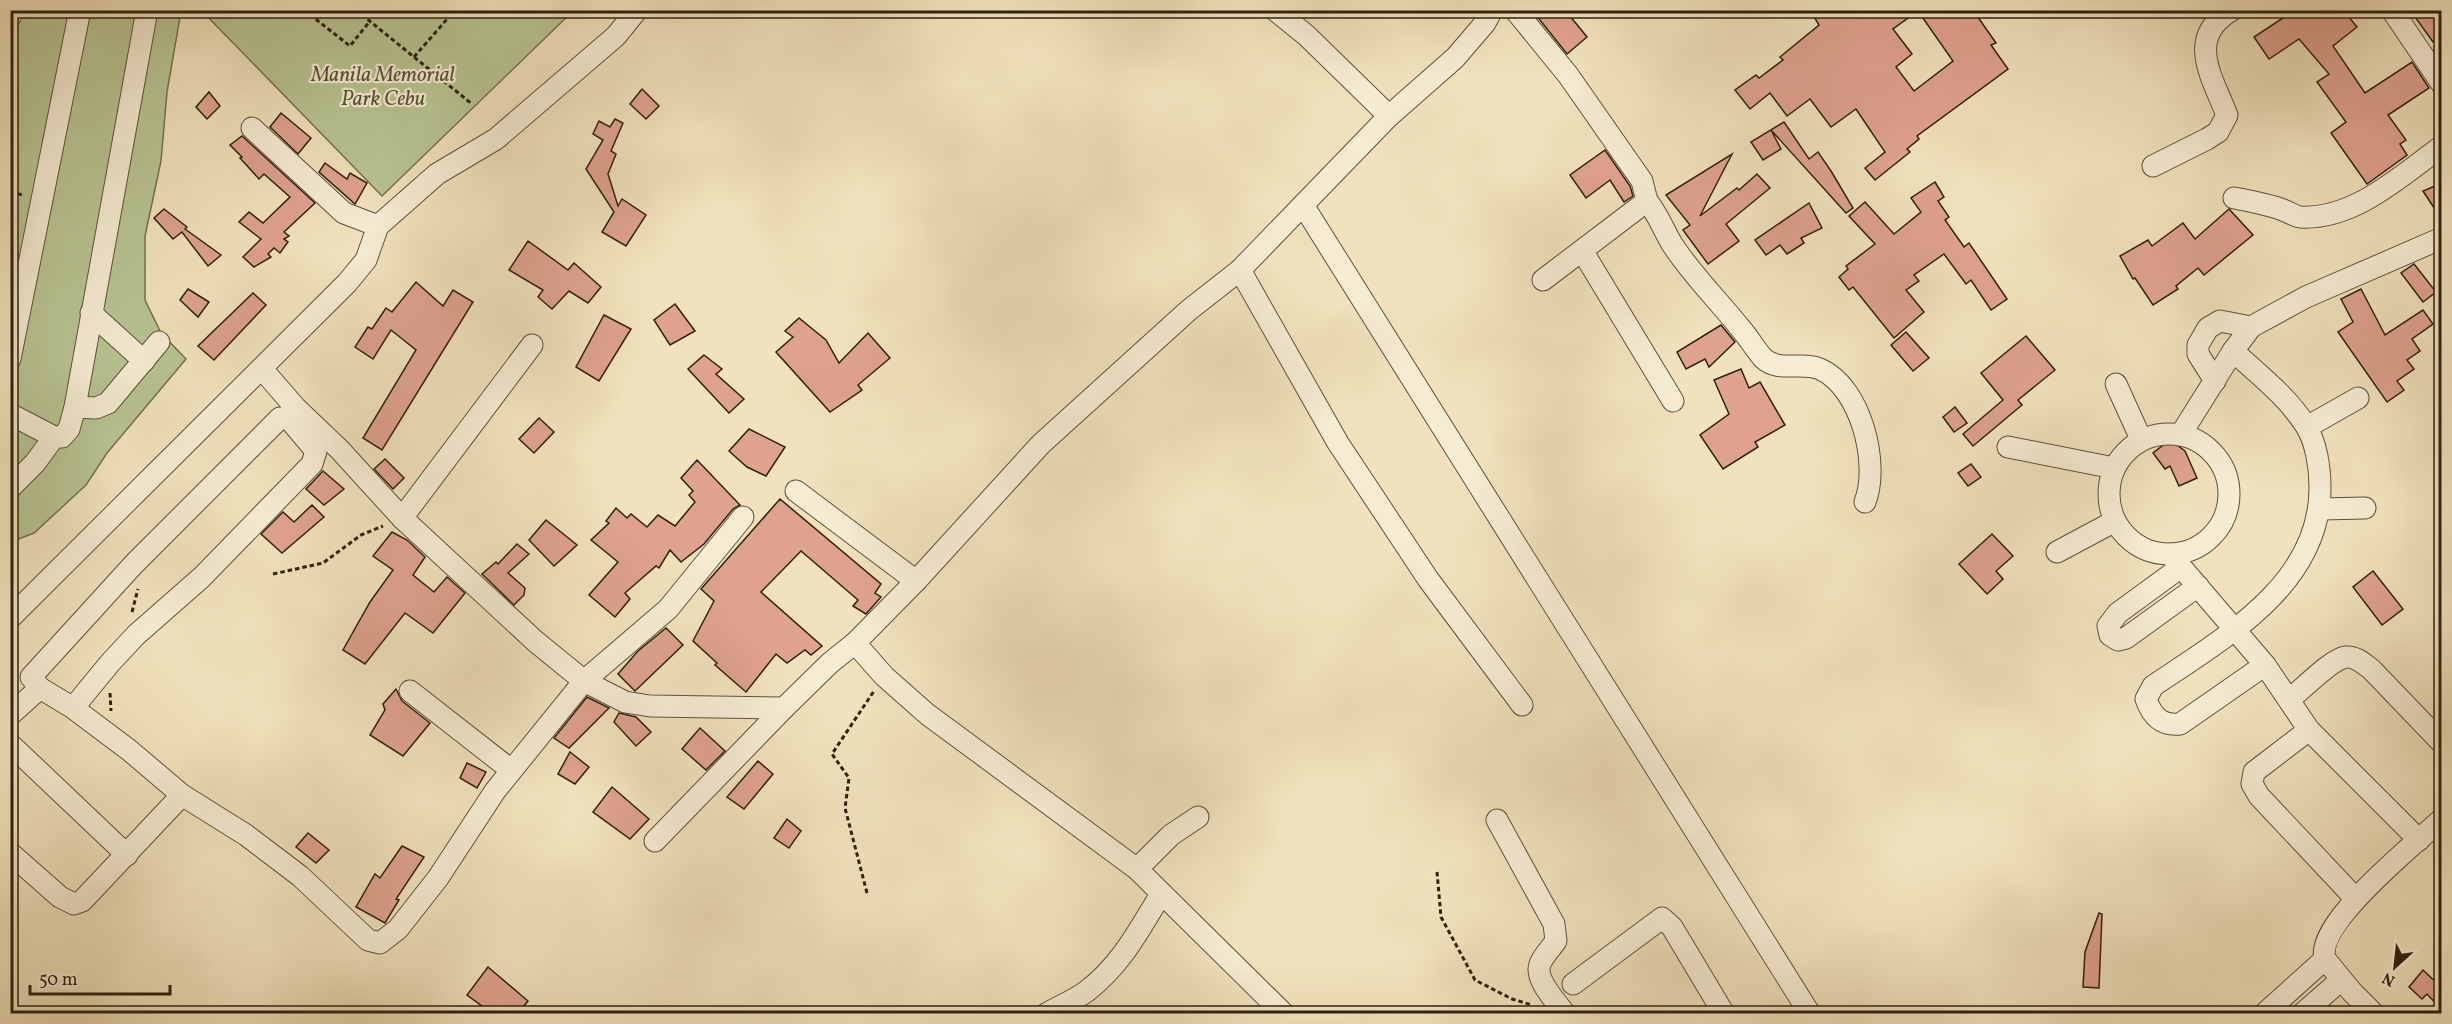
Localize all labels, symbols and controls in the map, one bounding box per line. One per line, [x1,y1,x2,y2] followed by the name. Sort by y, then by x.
[310,61,455,114] park label: Manila Memorial Park Cebu
[2365,937,2425,997] north arrow
[30,958,170,996] scale bar
[2379,966,2399,991] text: N
[39,968,78,993] text: 50 m

